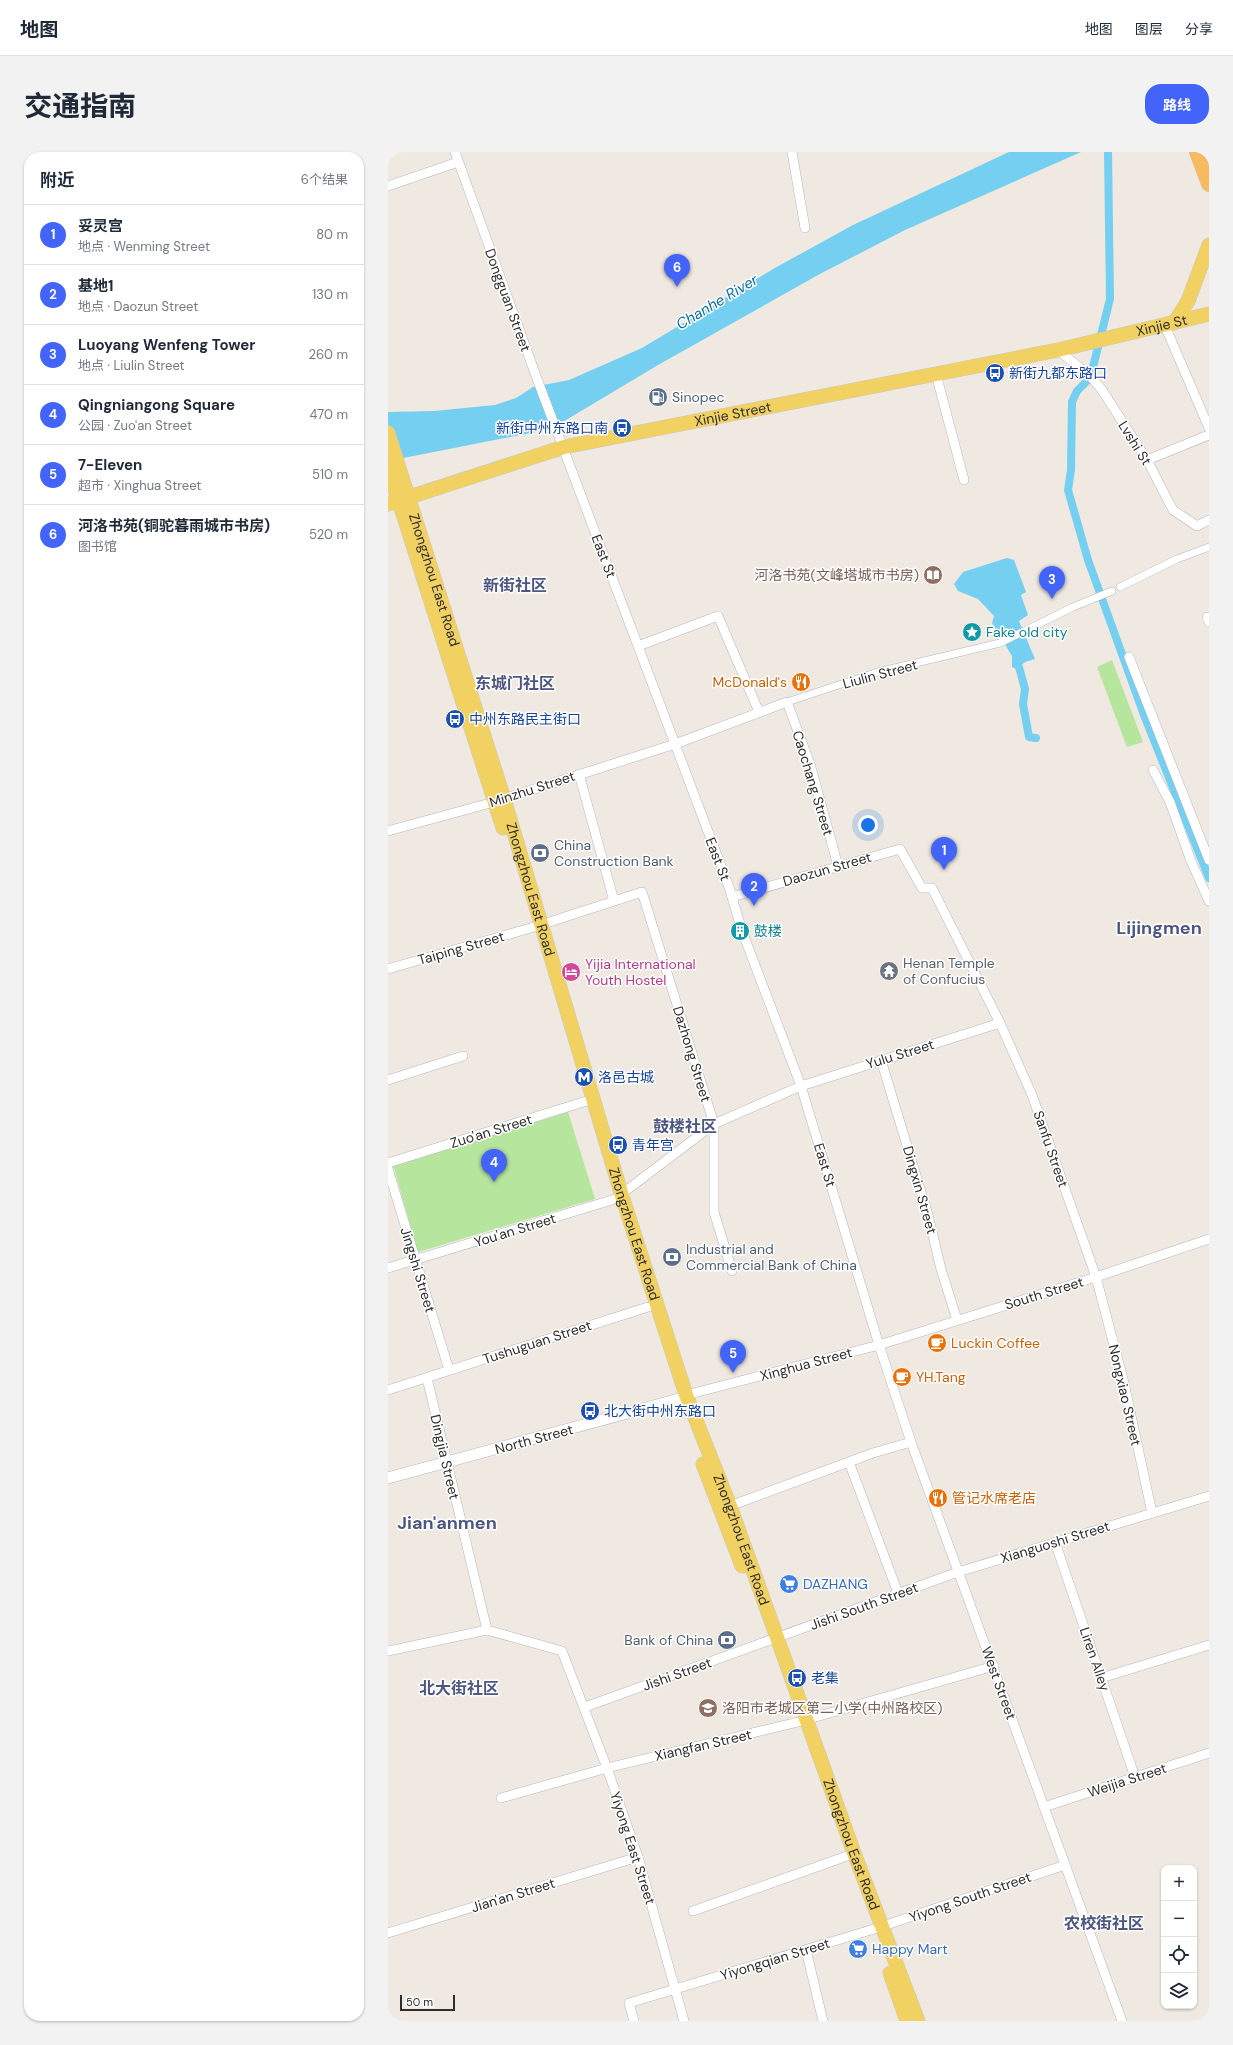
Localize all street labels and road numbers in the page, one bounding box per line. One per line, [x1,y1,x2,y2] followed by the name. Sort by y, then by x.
[481,246,535,354] street label: Dongguan Street
[1134,311,1189,340] street label: Xinjie St
[693,398,773,430] street label: Xinjie Street
[1114,417,1156,469] street label: Lvshi St
[405,511,464,649] street label: Zhongzhou East Road
[588,532,620,580] street label: East St
[841,655,919,693] street label: Liulin Street
[788,728,838,838] street label: Caochang Street
[487,767,577,811] street label: Minzhu Street
[502,820,559,958] street label: Zhongzhou East Road
[702,835,734,883] street label: East St
[781,848,873,890] street label: Daozun Street
[416,927,506,969] street label: Taiping Street
[669,1004,715,1104] street label: Dazhong Street
[864,1035,936,1073] street label: Yulu Street
[1029,1108,1073,1190] street label: Sanfu Street
[448,1110,534,1152] street label: Zuo'an Street
[810,1141,840,1189] street label: East St
[899,1144,941,1236] street label: Dingxin Street
[605,1165,664,1303] street label: Zhongzhou East Road
[472,1209,558,1251] street label: You'an Street
[397,1225,439,1315] street label: Jingshi Street
[1002,1272,1086,1314] street label: South Street
[480,1316,594,1368] street label: Tushuguan Street
[758,1343,854,1385] street label: Xinghua Street
[1105,1343,1145,1447] street label: Nongxiao Street
[426,1413,464,1501] street label: Dingjia Street
[493,1420,575,1458] street label: North Street
[709,1471,774,1608] street label: Zhongzhou East Road
[998,1517,1112,1567] street label: Xianguoshi Street
[807,1578,921,1634] street label: Jishi South Street
[1076,1625,1114,1693] street label: Liren Alley
[977,1644,1021,1722] street label: West Street
[640,1653,714,1695] street label: Jishi Street
[653,1725,753,1765] street label: Xiangfan Street
[1085,1759,1169,1801] street label: Weijia Street
[819,1776,884,1912] street label: Zhongzhou East Road
[606,1789,660,1907] street label: Yiyong East Street
[907,1868,1033,1926] street label: Yiyong South Street
[469,1874,557,1916] street label: Jian'an Street
[718,1934,832,1984] street label: Yiyongqian Street

